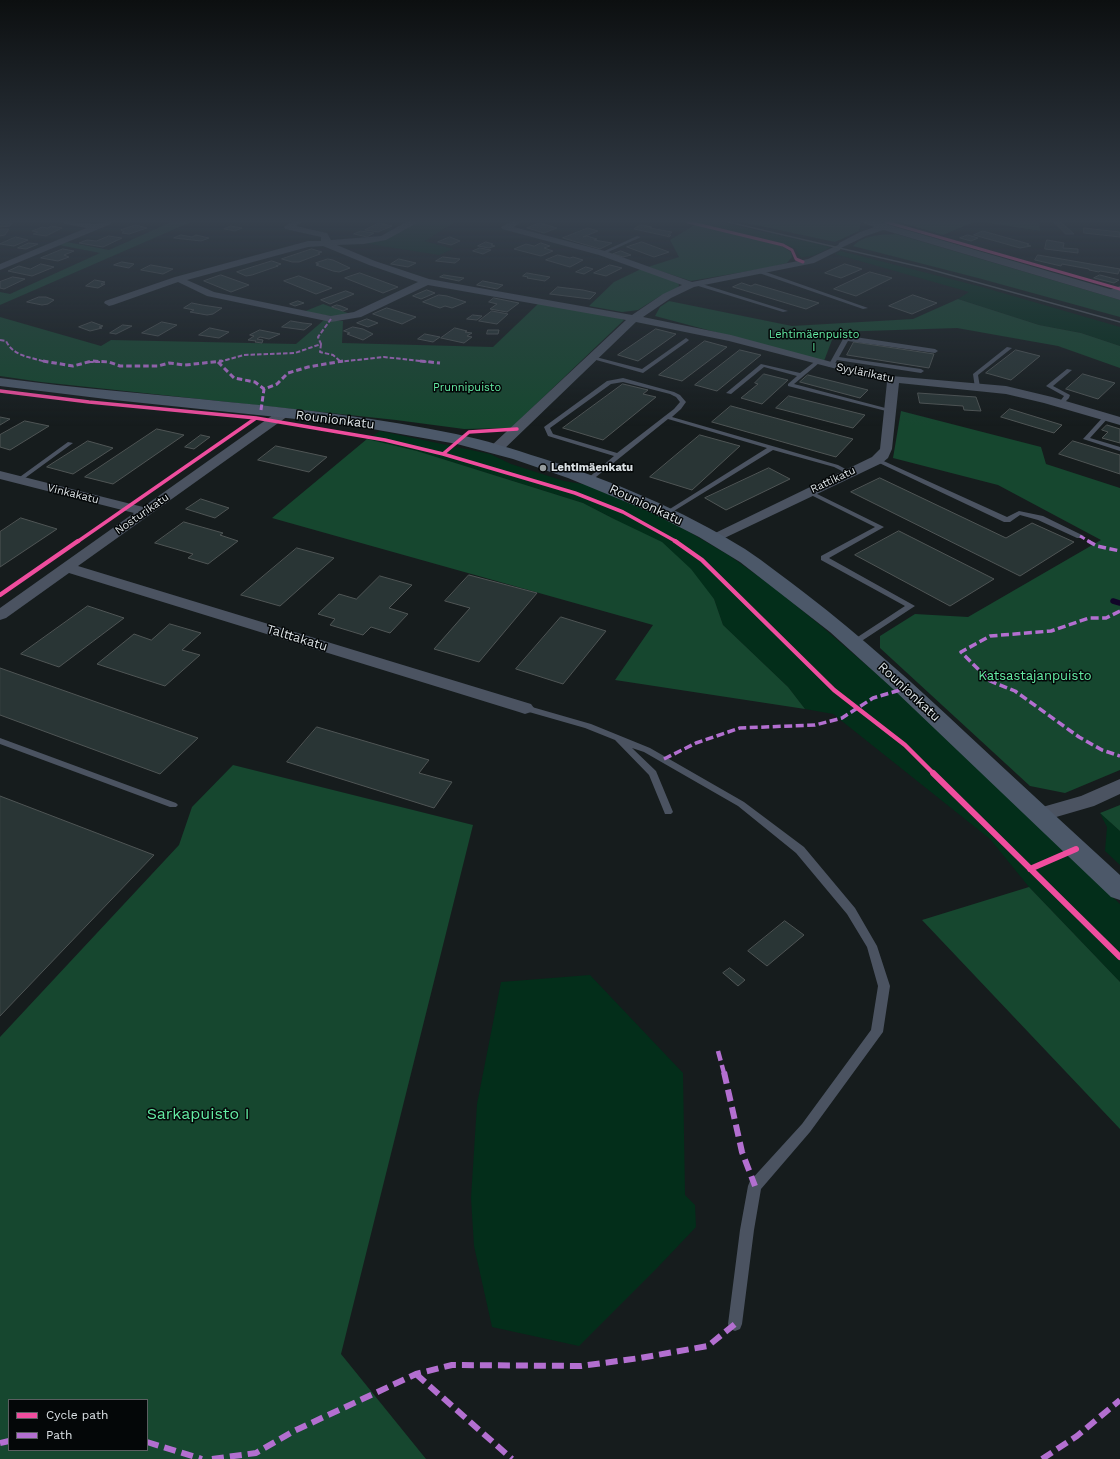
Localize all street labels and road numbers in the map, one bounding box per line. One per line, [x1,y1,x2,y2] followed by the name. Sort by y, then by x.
[835,360,895,386] street label: Syylärikatu
[295,407,375,433] street label: Rounionkatu
[808,464,858,496] street label: Rattikatu
[46,481,100,507] street label: Vinkakatu
[607,481,685,529] street label: Rounionkatu
[113,491,171,537] street label: Nosturikatu
[265,621,329,655] street label: Talttakatu
[875,659,943,725] street label: Rounionkatu

